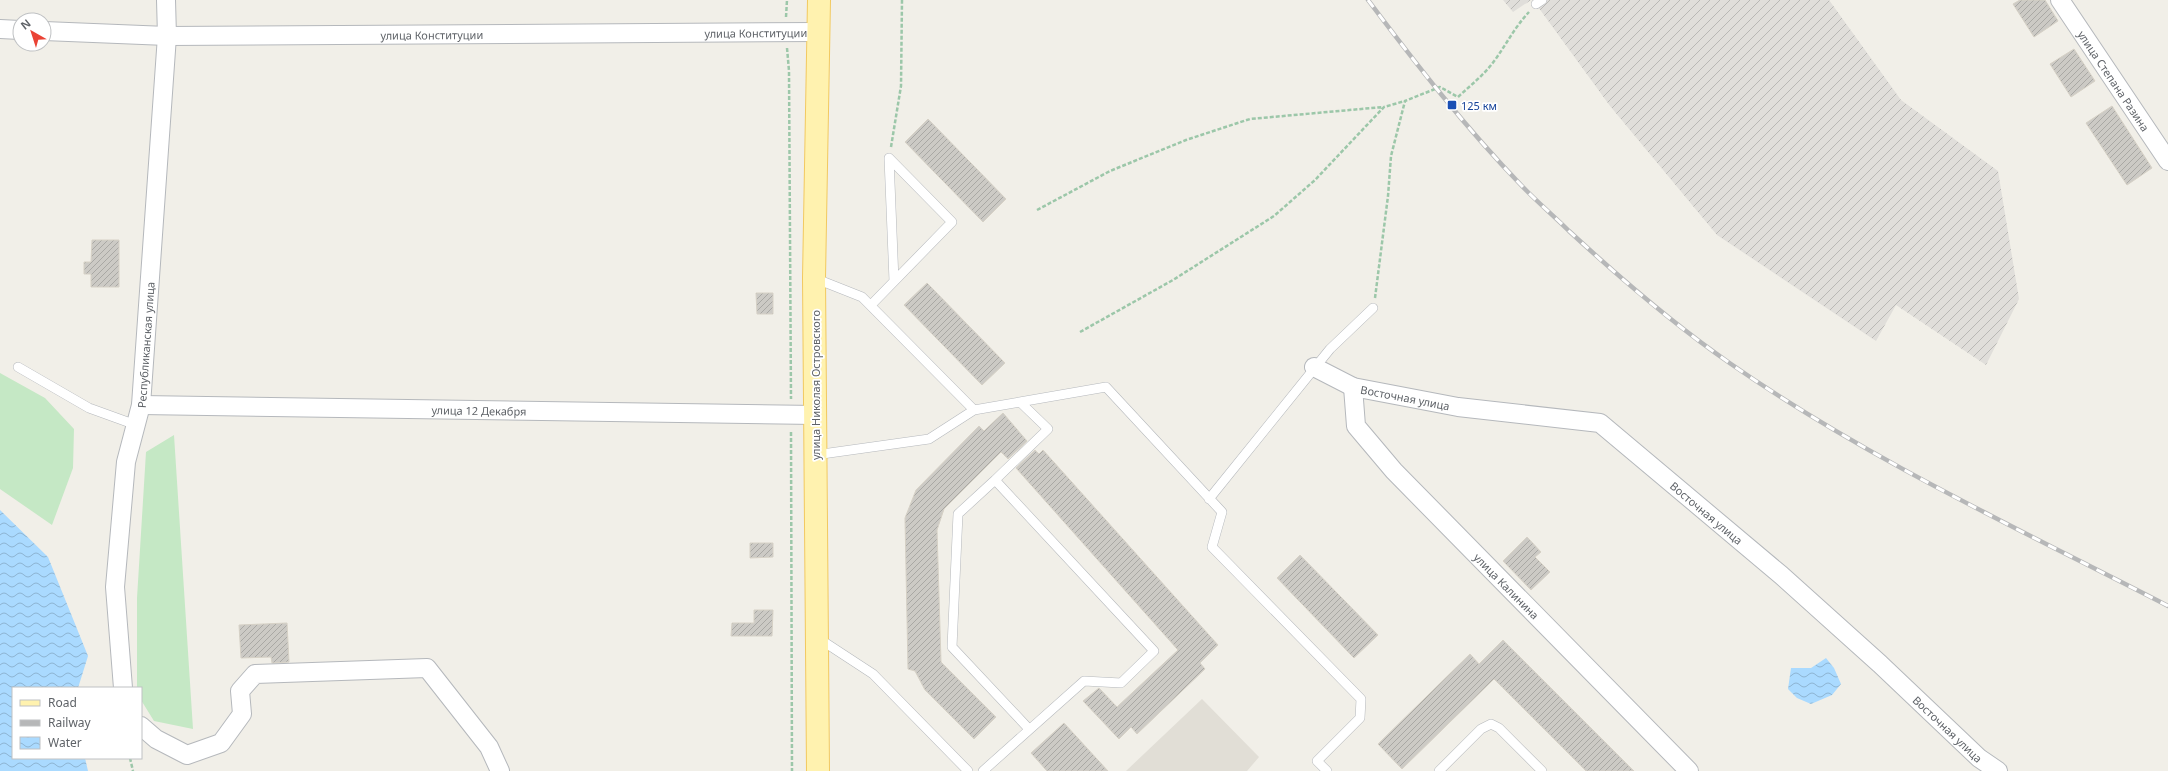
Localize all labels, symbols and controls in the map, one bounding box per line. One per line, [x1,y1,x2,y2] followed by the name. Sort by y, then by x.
[12,12,52,52] north arrow
[17,15,34,32] text: N
[705,25,807,40] street label: улица Конституции
[381,27,483,42] street label: улица Конституции
[2075,27,2153,134] street label: улица Степана Разина
[1461,98,1497,113] place label: 125 км
[1446,99,1458,111] marker: 125 км
[133,281,157,408] street label: Республиканская улица
[808,310,823,460] street label: улица Николая Островского
[1359,381,1451,413] street label: Восточная улица
[431,402,527,418] street label: улица 12 Декабря
[1667,478,1746,547] street label: Восточная улица
[1471,550,1543,622] street label: улица Калинина
[12,687,142,759] legend
[1910,692,1986,765] street label: Восточная улица
[48,694,77,711] text: Road
[48,714,92,731] text: Railway
[48,734,82,751] text: Water

